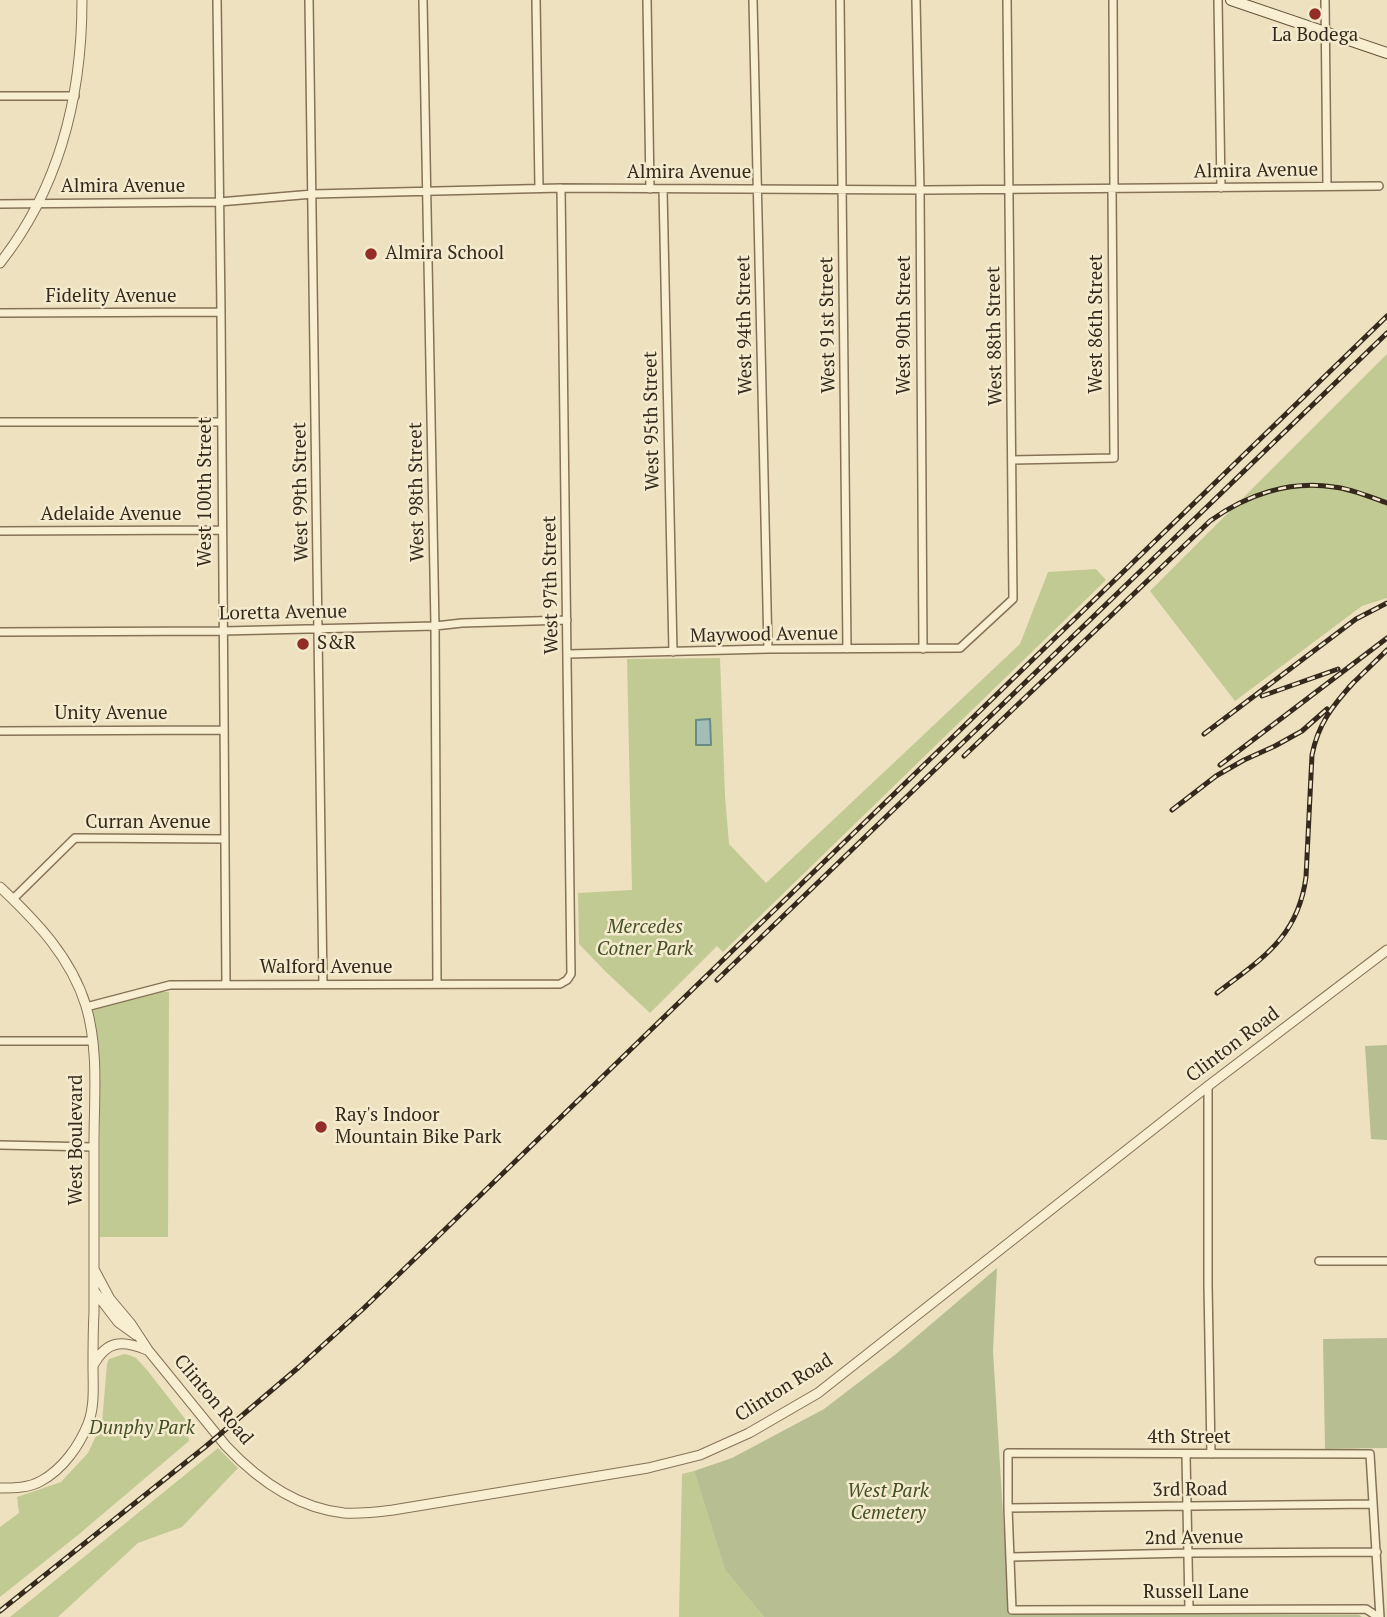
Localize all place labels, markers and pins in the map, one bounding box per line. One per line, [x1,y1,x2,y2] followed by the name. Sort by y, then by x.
[1307,6,1323,22] marker: La Bodega
[1272,25,1358,47] place label: La Bodega
[385,243,504,265] place label: Almira School
[363,246,379,262] marker: Almira School
[317,633,356,655] place label: S&R
[295,636,311,652] marker: S&R
[335,1105,502,1149] place label: Ray's Indoor Mountain Bike Park
[313,1119,329,1135] marker: Ray's Indoor Mountain Bike Park

